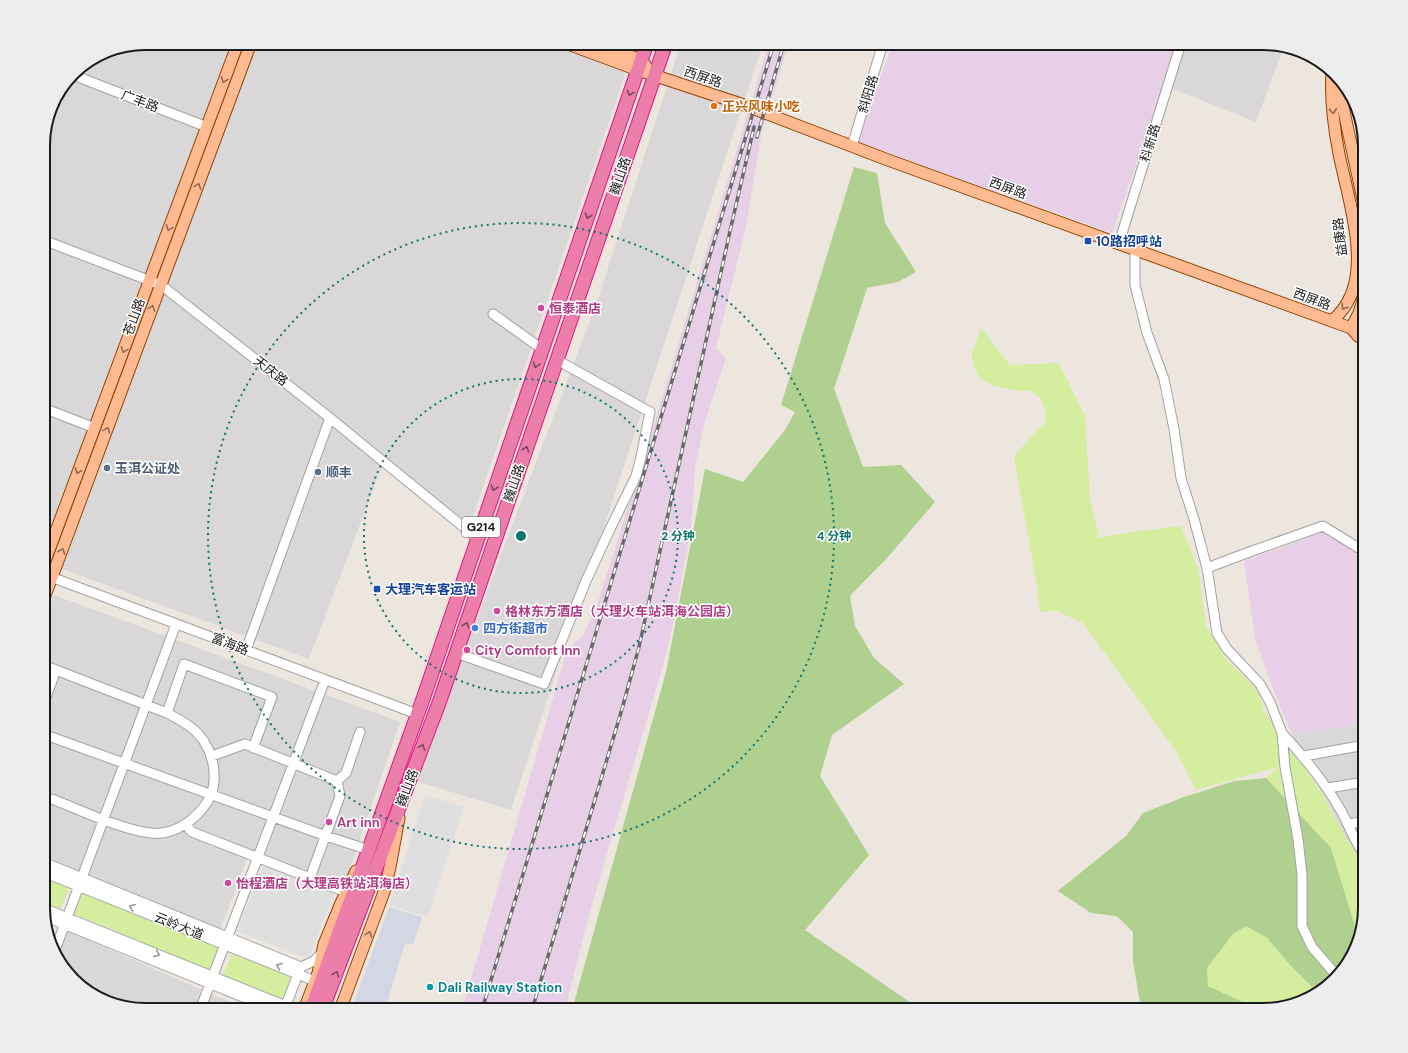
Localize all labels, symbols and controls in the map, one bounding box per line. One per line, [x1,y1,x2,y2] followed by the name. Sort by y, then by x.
[682,63,724,91] street label: 西屏路
[854,73,882,115] street label: 斜阳路
[221,76,229,83] one-way arrow
[119,86,161,116] street label: 广丰路
[626,89,635,96] one-way arrow
[722,98,800,115] place label: 正兴风味小吃
[709,101,719,111] marker: 正兴风味小吃
[1329,108,1338,115] one-way arrow
[1136,122,1164,164] street label: 科新路
[606,155,634,197] street label: 巍山路
[987,173,1029,203] street label: 西屏路
[193,182,201,189] one-way arrow
[584,212,592,219] one-way arrow
[1329,217,1351,257] street label: 益康路
[165,224,174,231] one-way arrow
[1096,233,1162,250] place label: 10路招呼站
[1083,236,1093,246] marker: 10路招呼站
[1291,284,1333,314] street label: 西屏路
[119,296,149,338] street label: 苍山路
[549,300,601,317] place label: 恒泰酒店
[1342,302,1349,309] one-way arrow
[536,303,546,313] marker: 恒泰酒店
[148,304,156,311] one-way arrow
[120,346,128,353] one-way arrow
[250,352,292,390] street label: 天庆路
[532,362,541,369] one-way arrow
[102,426,111,433] one-way arrow
[521,446,530,453] one-way arrow
[115,460,180,477] place label: 玉洱公证处
[500,462,528,504] street label: 巍山路
[102,463,112,473] marker: 玉洱公证处
[326,464,352,481] place label: 顺丰
[313,467,323,477] marker: 顺丰
[75,468,83,475] one-way arrow
[490,485,499,492] one-way arrow
[462,517,500,537] road number: G214
[661,528,695,544] text: 2 分钟
[817,528,851,544] text: 4 分钟
[514,529,528,543] centre of rings
[57,548,65,555] one-way arrow
[385,581,476,598] place label: 大理汽车客运站
[372,584,382,594] marker: 大理汽车客运站
[505,603,739,620] place label: 格林东方酒店（大理火车站洱海公园店）
[492,606,502,616] marker: 格林东方酒店（大理火车站洱海公园店）
[483,620,548,637] place label: 四方街超市
[461,622,470,629] one-way arrow
[470,623,480,633] marker: 四方街超市
[209,629,251,659] street label: 富海路
[475,642,581,659] place label: City Comfort Inn
[462,645,472,655] marker: City Comfort Inn
[418,744,426,751] one-way arrow
[392,767,422,809] street label: 巍山路
[337,814,380,831] place label: Art inn
[324,817,334,827] marker: Art inn
[236,875,418,892] place label: 怡程酒店（大理高铁站洱海店）
[223,878,233,888] marker: 怡程酒店（大理高铁站洱海店）
[129,904,136,912] one-way arrow
[152,908,206,944] street label: 云岭大道
[364,931,373,938] one-way arrow
[153,949,161,957] one-way arrow
[275,963,282,971] one-way arrow
[332,970,340,977] one-way arrow
[438,979,562,996] place label: Dali Railway Station
[425,982,435,992] marker: Dali Railway Station

